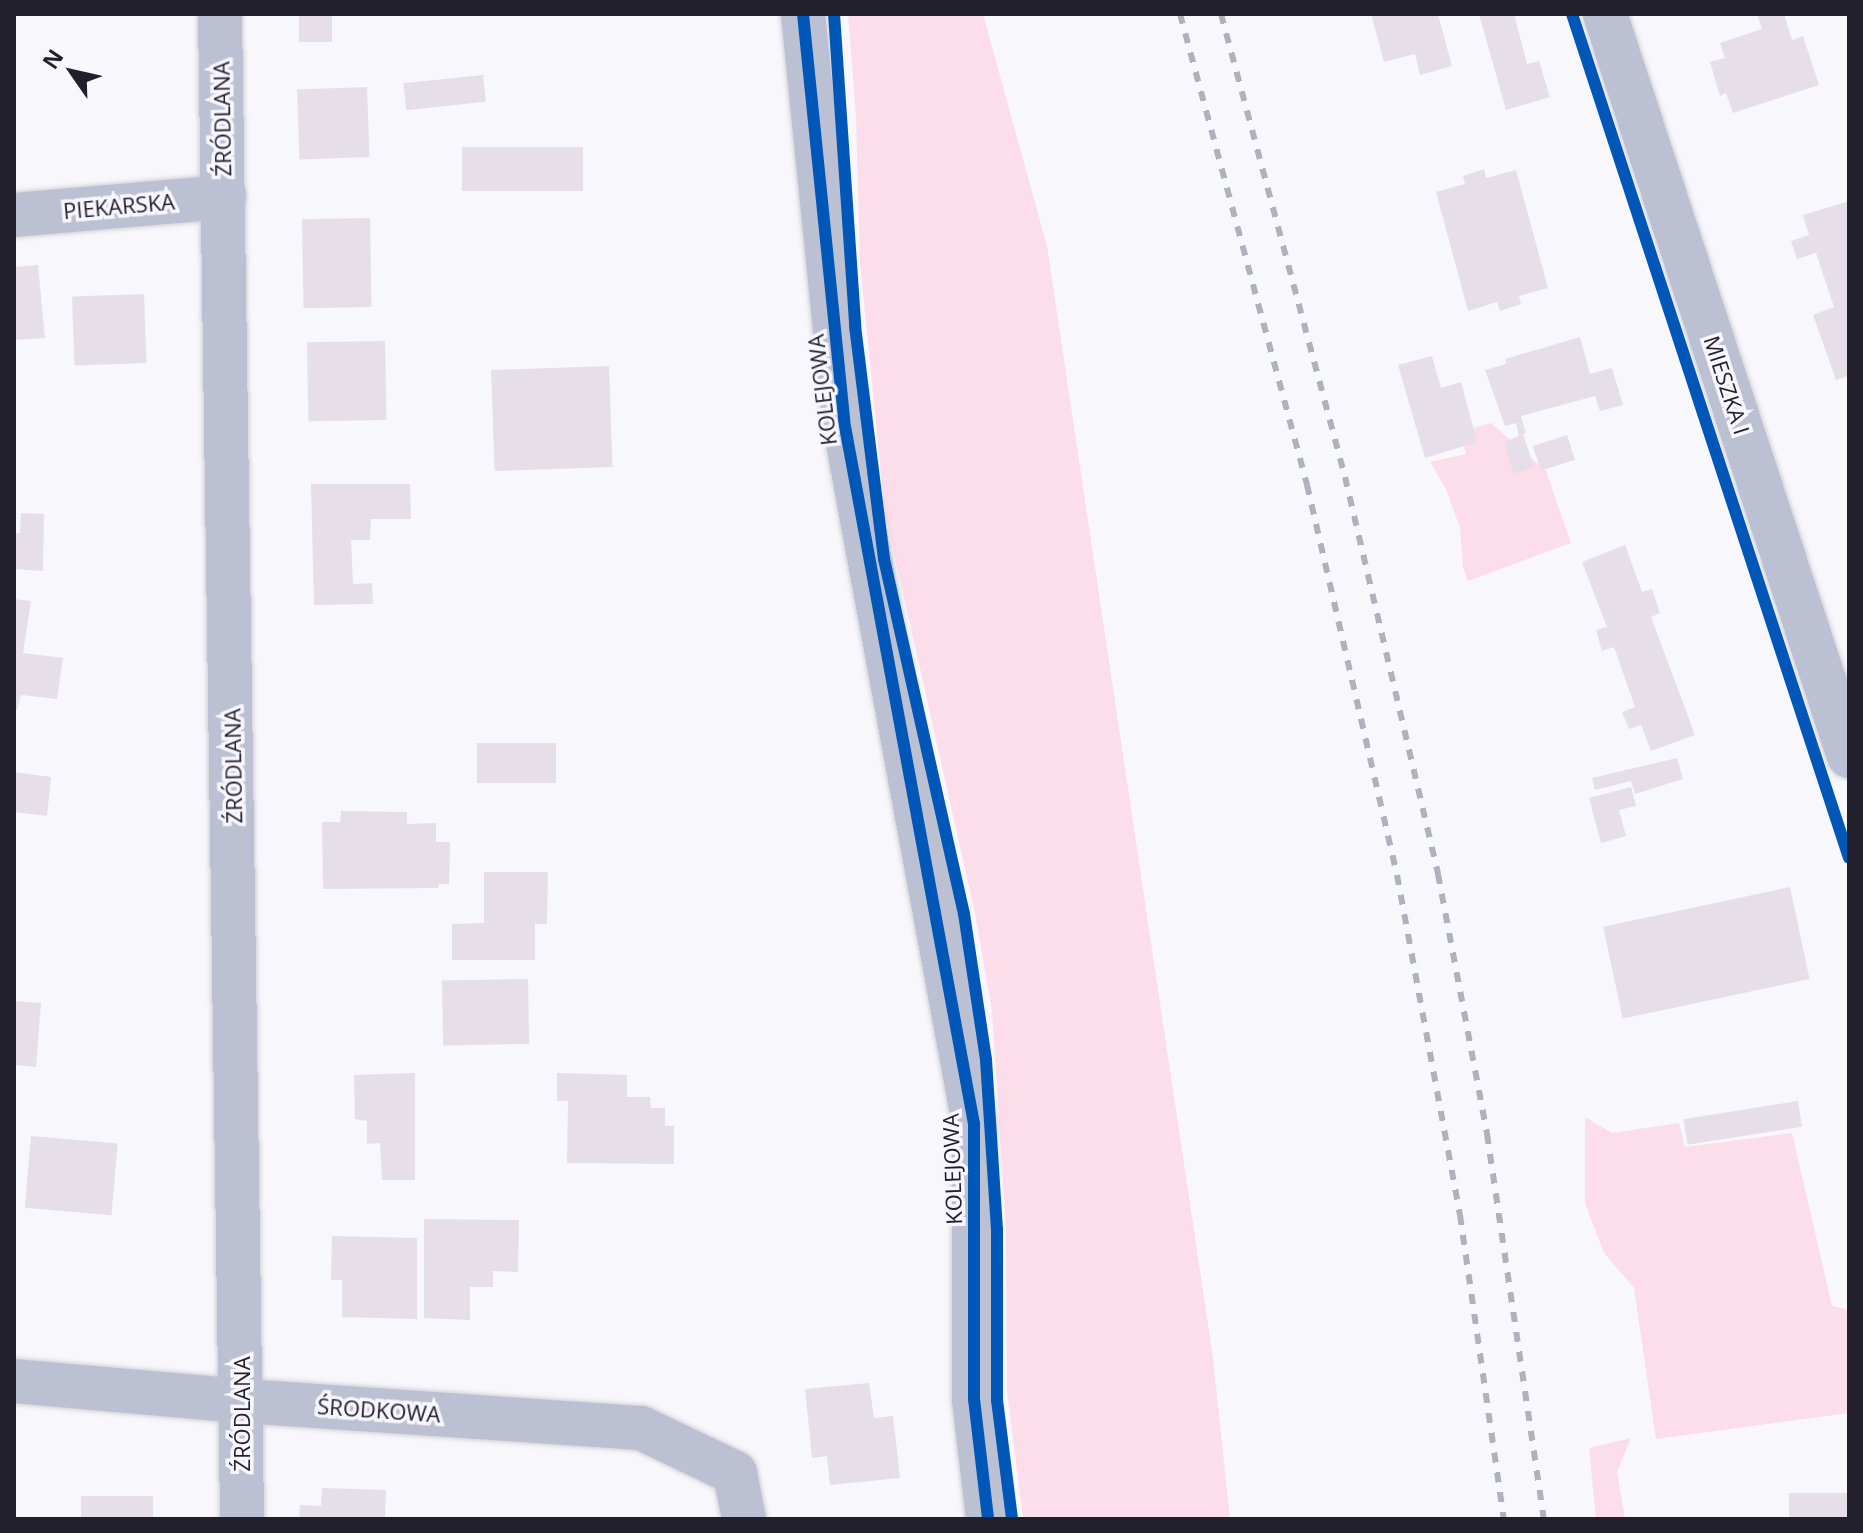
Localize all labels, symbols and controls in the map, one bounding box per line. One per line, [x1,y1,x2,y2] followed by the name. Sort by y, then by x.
[32,32,112,112] north arrow
[35,43,70,74] text: N
[208,61,236,177] street label: ŹRÓDLANA
[62,188,176,224] street label: PIEKARSKA
[1699,332,1755,438] street label: MIESZKA I
[802,333,842,447] street label: KOLEJOWA
[219,708,247,824] street label: ŹRÓDLANA
[937,1113,967,1225] street label: KOLEJOWA
[229,1356,255,1472] street label: ŹRÓDLANA
[316,1393,442,1427] street label: ŚRODKOWA

